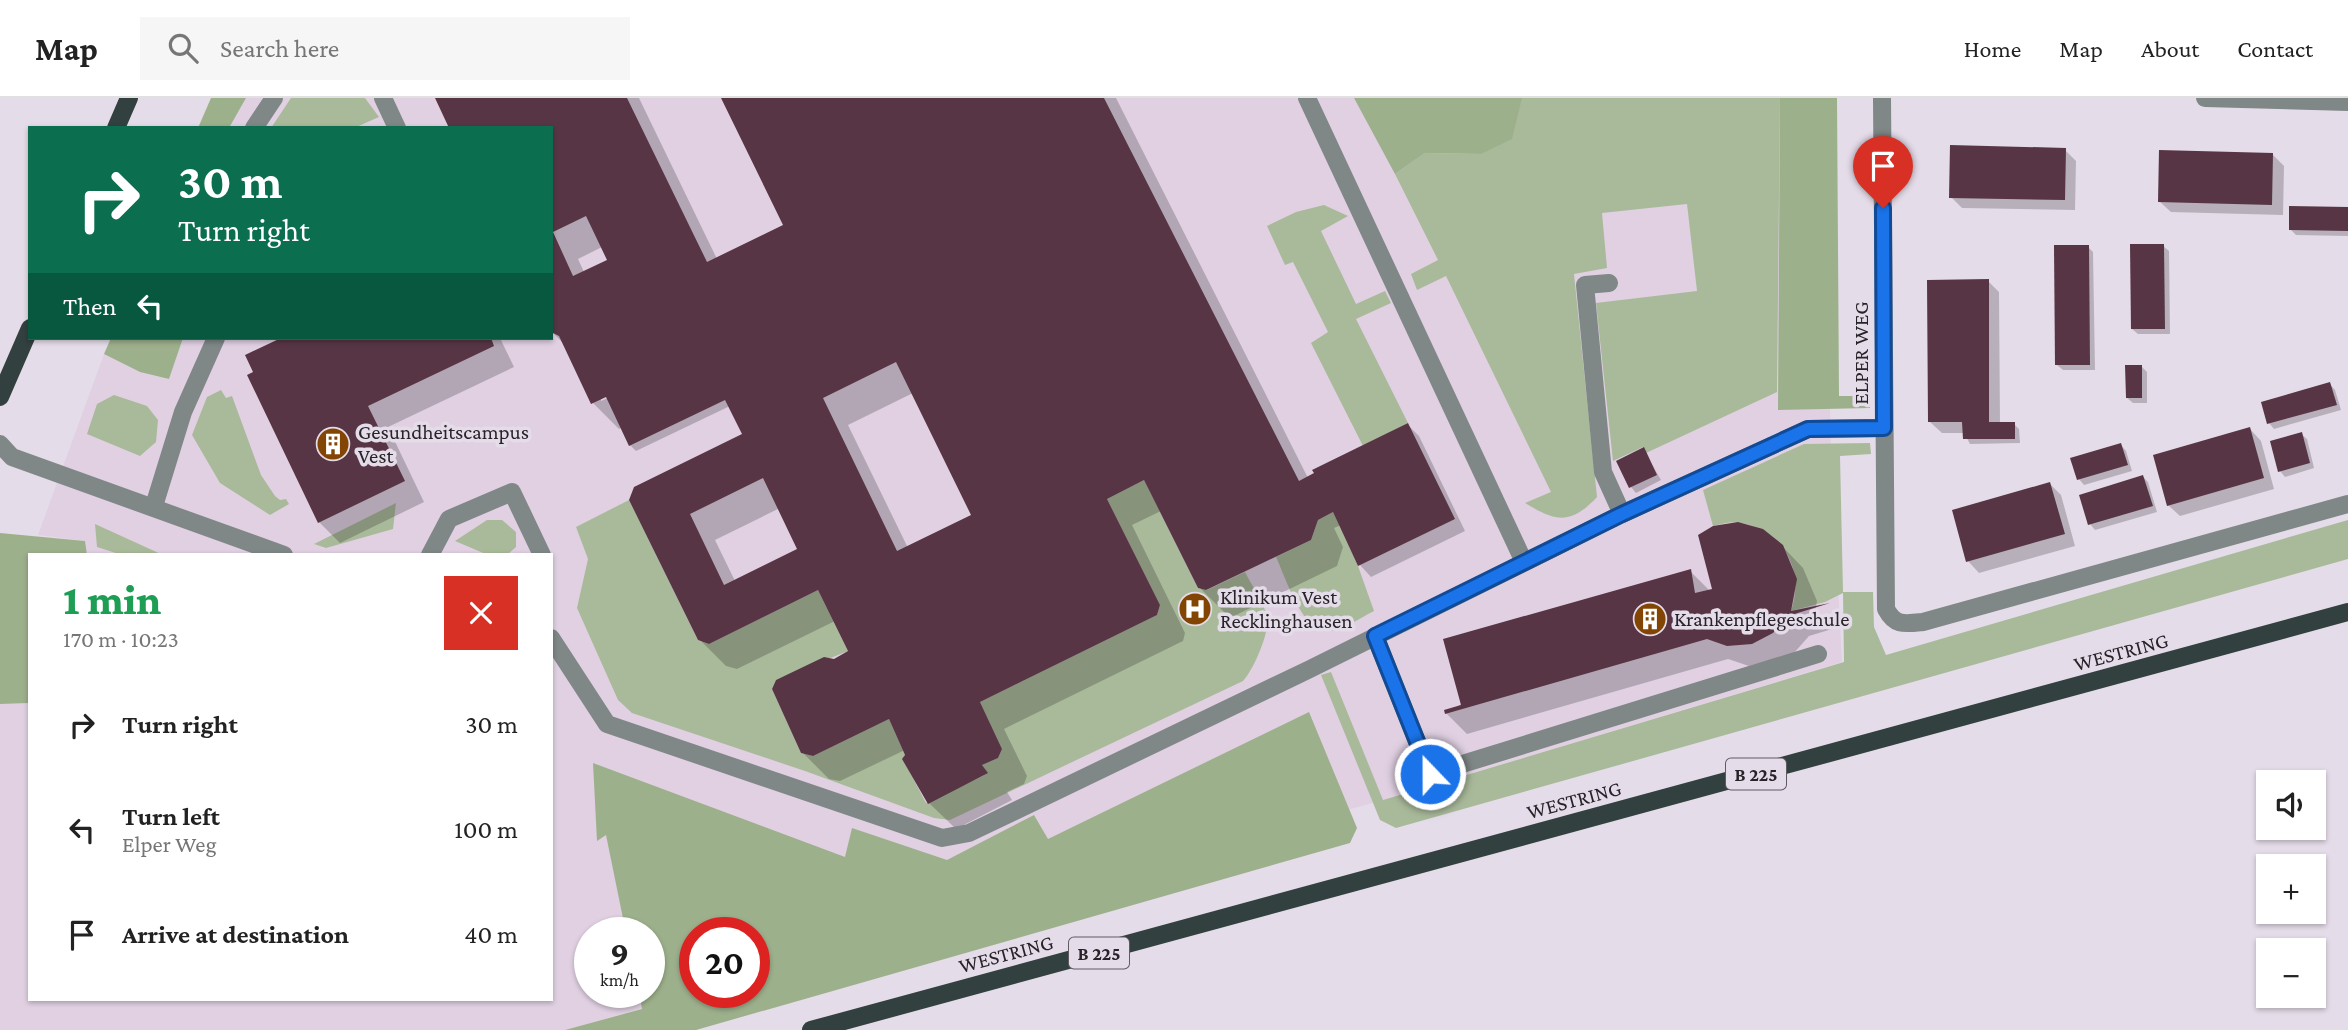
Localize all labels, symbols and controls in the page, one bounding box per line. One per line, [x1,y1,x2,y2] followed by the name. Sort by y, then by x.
[140,17,630,80] search box
[164,29,202,67] icon: search
[35,30,98,67] text: Map
[220,34,339,63] text: Search here
[1964,35,2021,62] text: Home
[2059,35,2103,62] text: Map
[2141,35,2199,62] text: About
[2237,35,2313,62] text: Contact
[1853,136,1913,208] pin
[1864,147,1902,185] icon: arrive
[63,154,154,245] icon: right
[178,154,283,209] text: 30 m
[178,212,310,248] text: Turn right
[131,287,169,325] icon: left
[63,292,117,321] text: Then
[1849,301,1873,405] street label: ELPER WEG
[358,420,529,468] place label: Gesundheitscampus Vest
[314,425,352,463] building icon: Gesundheitscampus Vest
[63,576,161,623] text: 1 min
[444,576,518,650] button: close
[1220,585,1353,633] place label: Klinikum Vest Recklinghausen
[1176,590,1214,628] hospital icon: Klinikum Vest Recklinghausen
[1631,600,1669,638] building icon: Krankenpflegeschule
[1674,607,1849,631] place label: Krankenpflegeschule
[63,626,179,652] text: 170 m · 10:23
[2071,628,2171,676] street label: WESTRING
[63,706,101,744] icon: right
[122,710,238,739] text: Turn right
[465,710,518,739] text: 30 m
[1393,737,1467,811] position arrow
[1726,758,1786,790] road number: B 225
[2256,770,2326,1008] map controls
[2256,770,2326,840] button: sound
[1524,776,1624,824] street label: WESTRING
[122,802,220,831] text: Turn left
[63,811,101,849] icon: left
[454,815,518,844] text: 100 m
[122,831,217,857] text: Elper Weg
[2256,854,2326,924] button: +
[63,916,101,954] icon: arrive
[679,917,770,1008] speed limit sign: 20
[122,920,349,949] text: Arrive at destination
[464,920,518,949] text: 40 m
[956,930,1056,978] street label: WESTRING
[610,934,629,973] text: 9
[1069,938,1129,968] road number: B 225
[2256,938,2326,1008] button: −
[600,970,639,990] text: km/h

